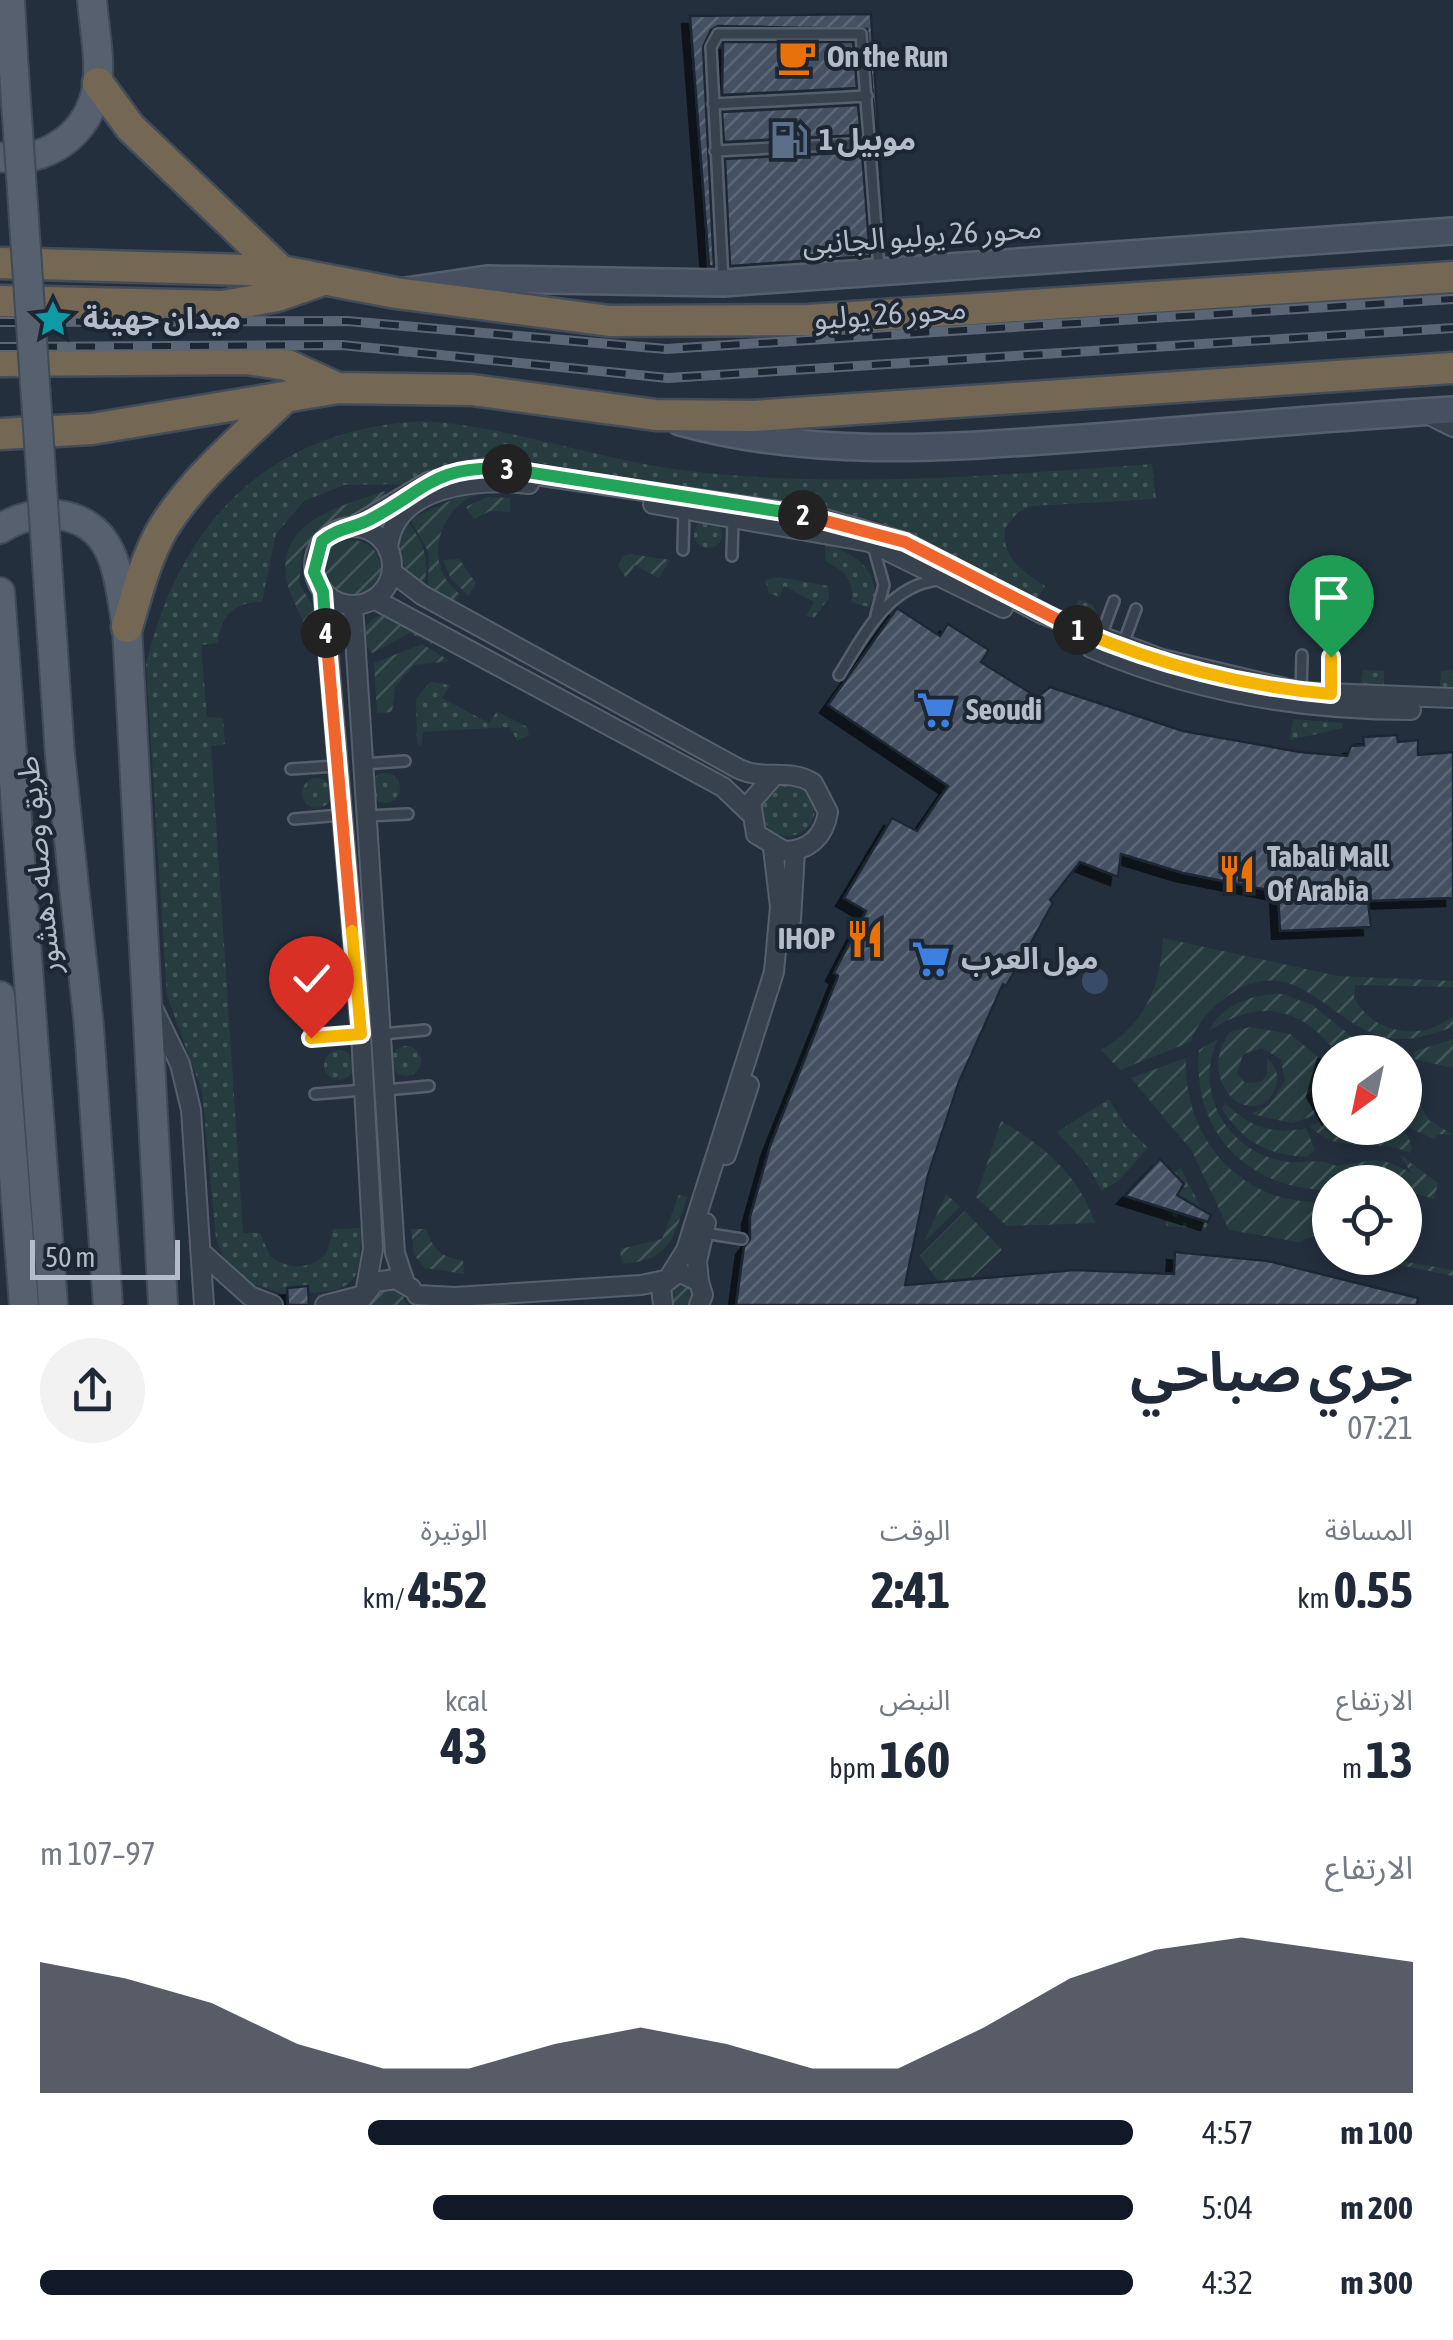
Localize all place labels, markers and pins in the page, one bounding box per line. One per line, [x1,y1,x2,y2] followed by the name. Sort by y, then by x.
[776,36,818,78] cafe icon: On the Run
[827,39,948,73] place label: On the Run
[768,119,810,161] fuel station icon: موبيل 1
[819,122,916,157] place label: موبيل 1
[32,298,74,340] place icon: ميدان جهينة
[83,301,241,336] place label: ميدان جهينة
[482,444,532,494] pin: 3
[778,490,828,540] pin: 2
[1289,555,1374,658] pin
[1053,605,1103,655] pin: 1
[301,608,351,658] pin: 4
[915,689,957,731] supermarket icon: Seoudi
[966,692,1042,726] place label: Seoudi
[1267,839,1390,907] place label: Tabali Mall Of Arabia
[1216,853,1258,895] restaurant icon: Tabali Mall Of Arabia
[844,918,886,960] restaurant icon: IHOP
[778,921,835,955] place label: IHOP
[269,936,354,1039] pin
[910,938,952,980] supermarket icon: مول العرب
[961,941,1098,977] place label: مول العرب

